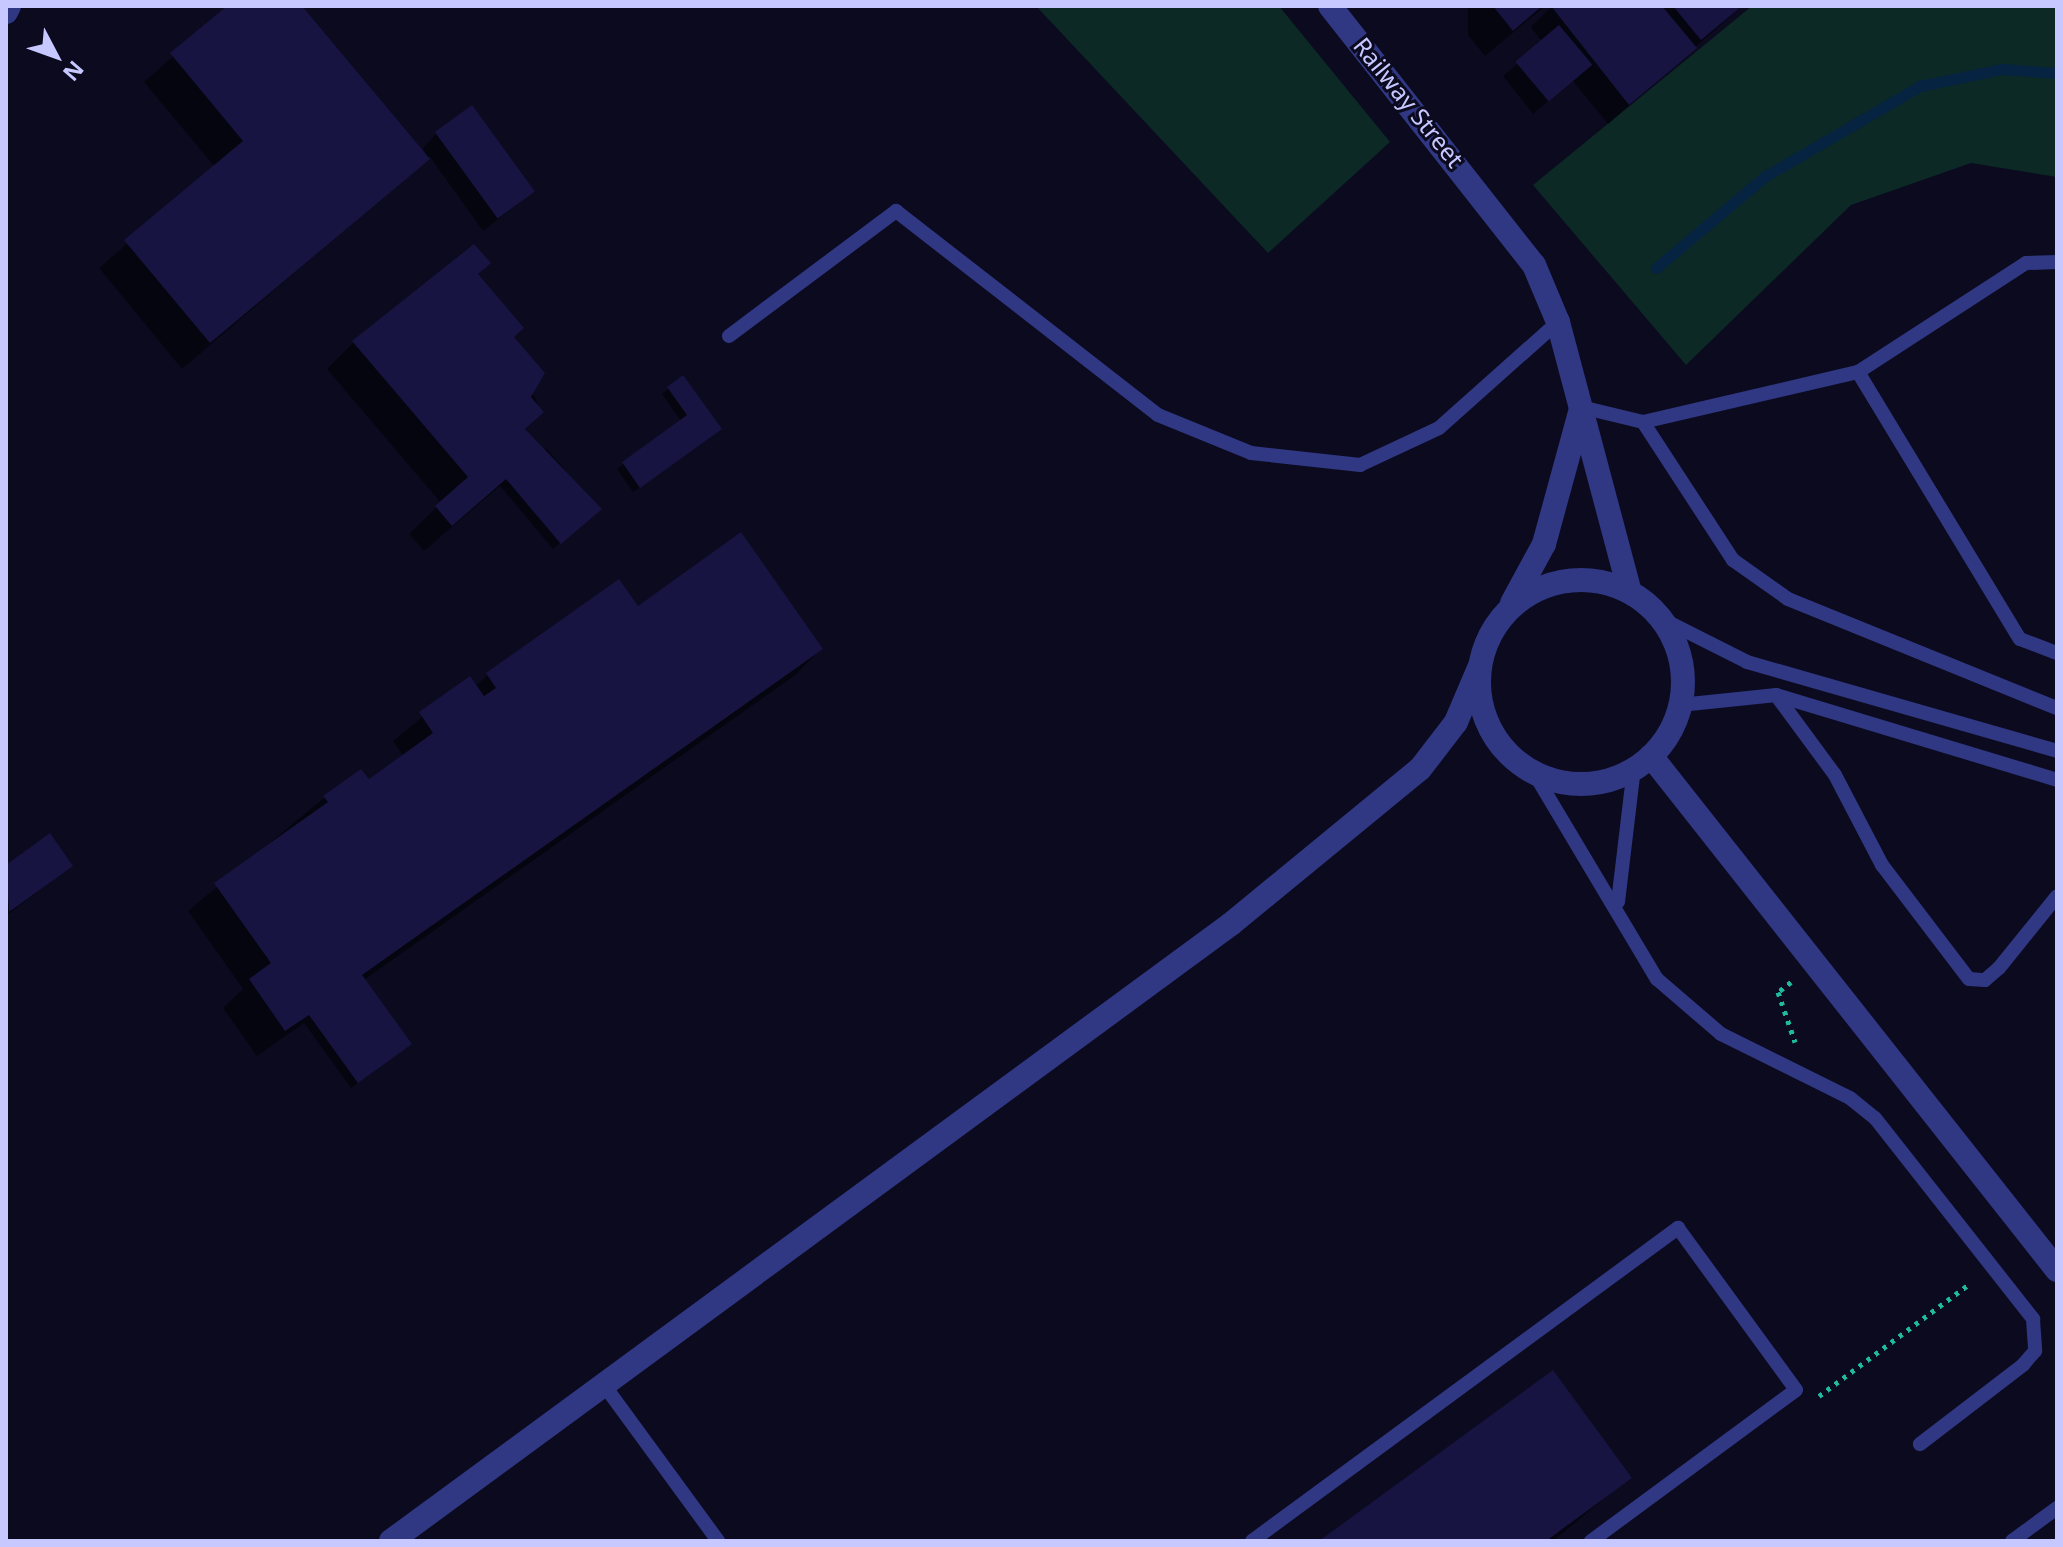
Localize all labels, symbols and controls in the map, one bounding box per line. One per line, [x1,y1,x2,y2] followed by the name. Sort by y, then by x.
[16,16,96,96] north arrow
[1348,31,1470,173] street label: Railway Street
[57,55,91,88] text: N

